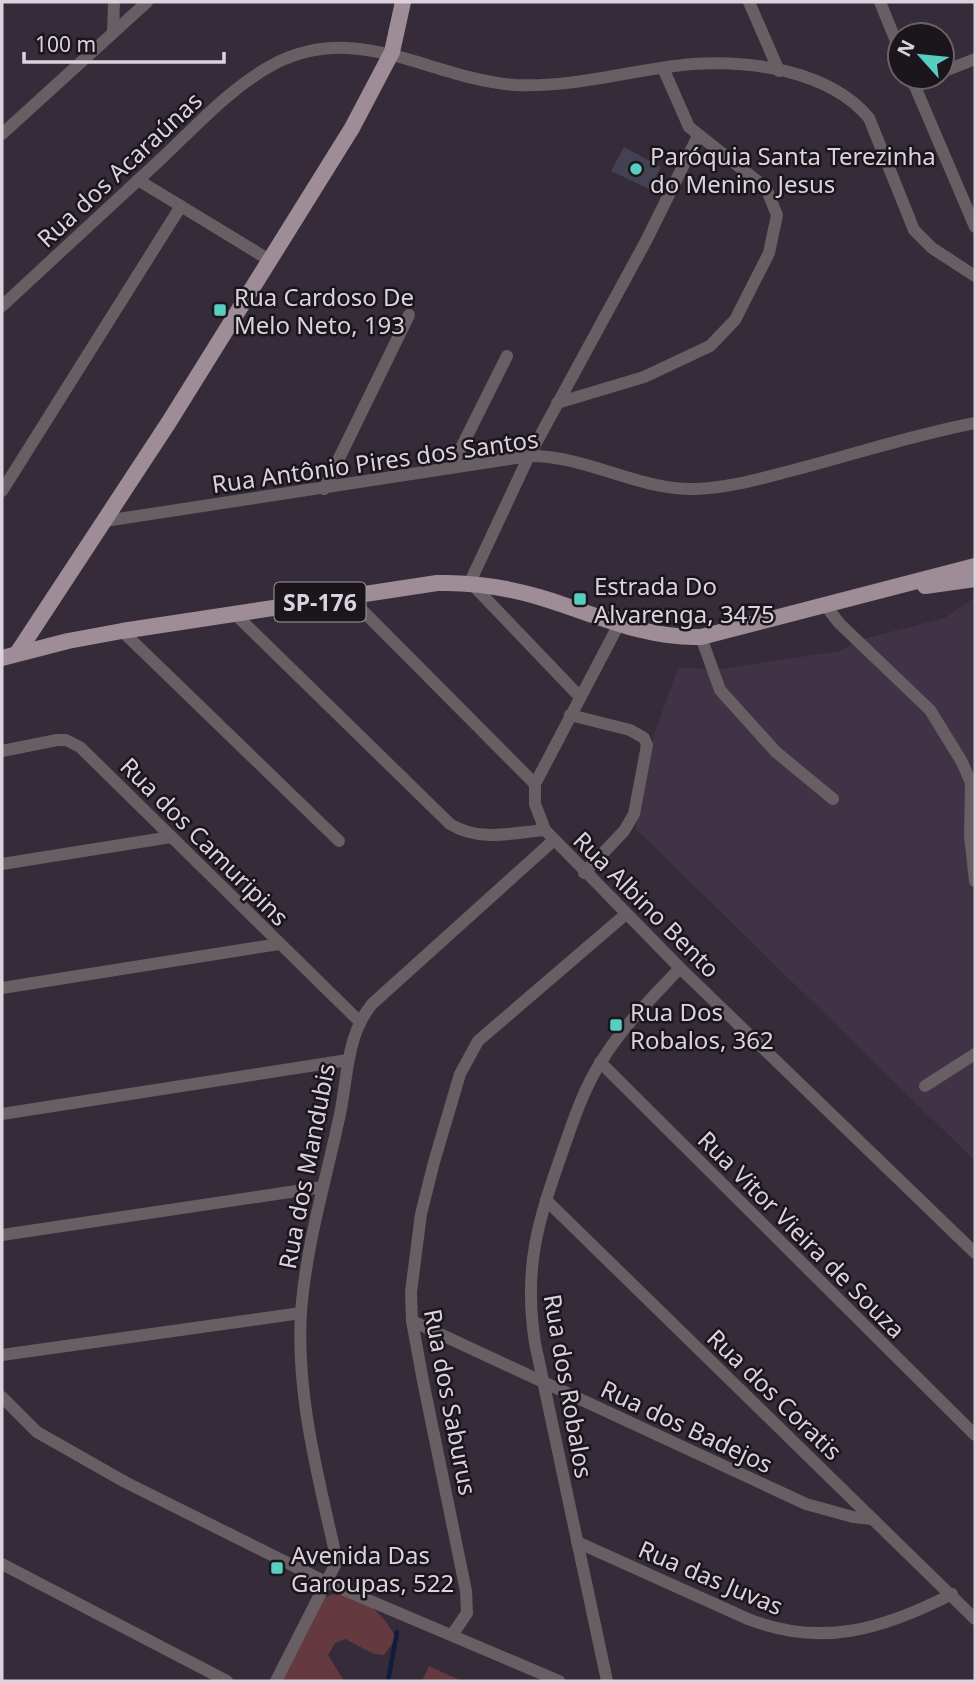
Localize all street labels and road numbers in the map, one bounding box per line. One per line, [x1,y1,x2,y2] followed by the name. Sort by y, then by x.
[29,84,209,254] street label: Rua dos Acaraúnas
[210,422,540,500] street label: Rua Antônio Pires dos Santos
[274,582,366,622] road number: SP-176
[114,750,296,932] street label: Rua dos Camuripins
[567,824,727,984] street label: Rua Albino Bento
[270,1060,342,1272] street label: Rua dos Mandubis
[691,1123,913,1345] street label: Rua Vitor Vieira de Souza
[537,1291,601,1481] street label: Rua dos Robalos
[417,1306,485,1498] street label: Rua dos Saburus
[700,1321,850,1467] street label: Rua dos Coratis
[596,1372,778,1480] street label: Rua dos Badejos
[634,1532,788,1622] street label: Rua das Juvas

